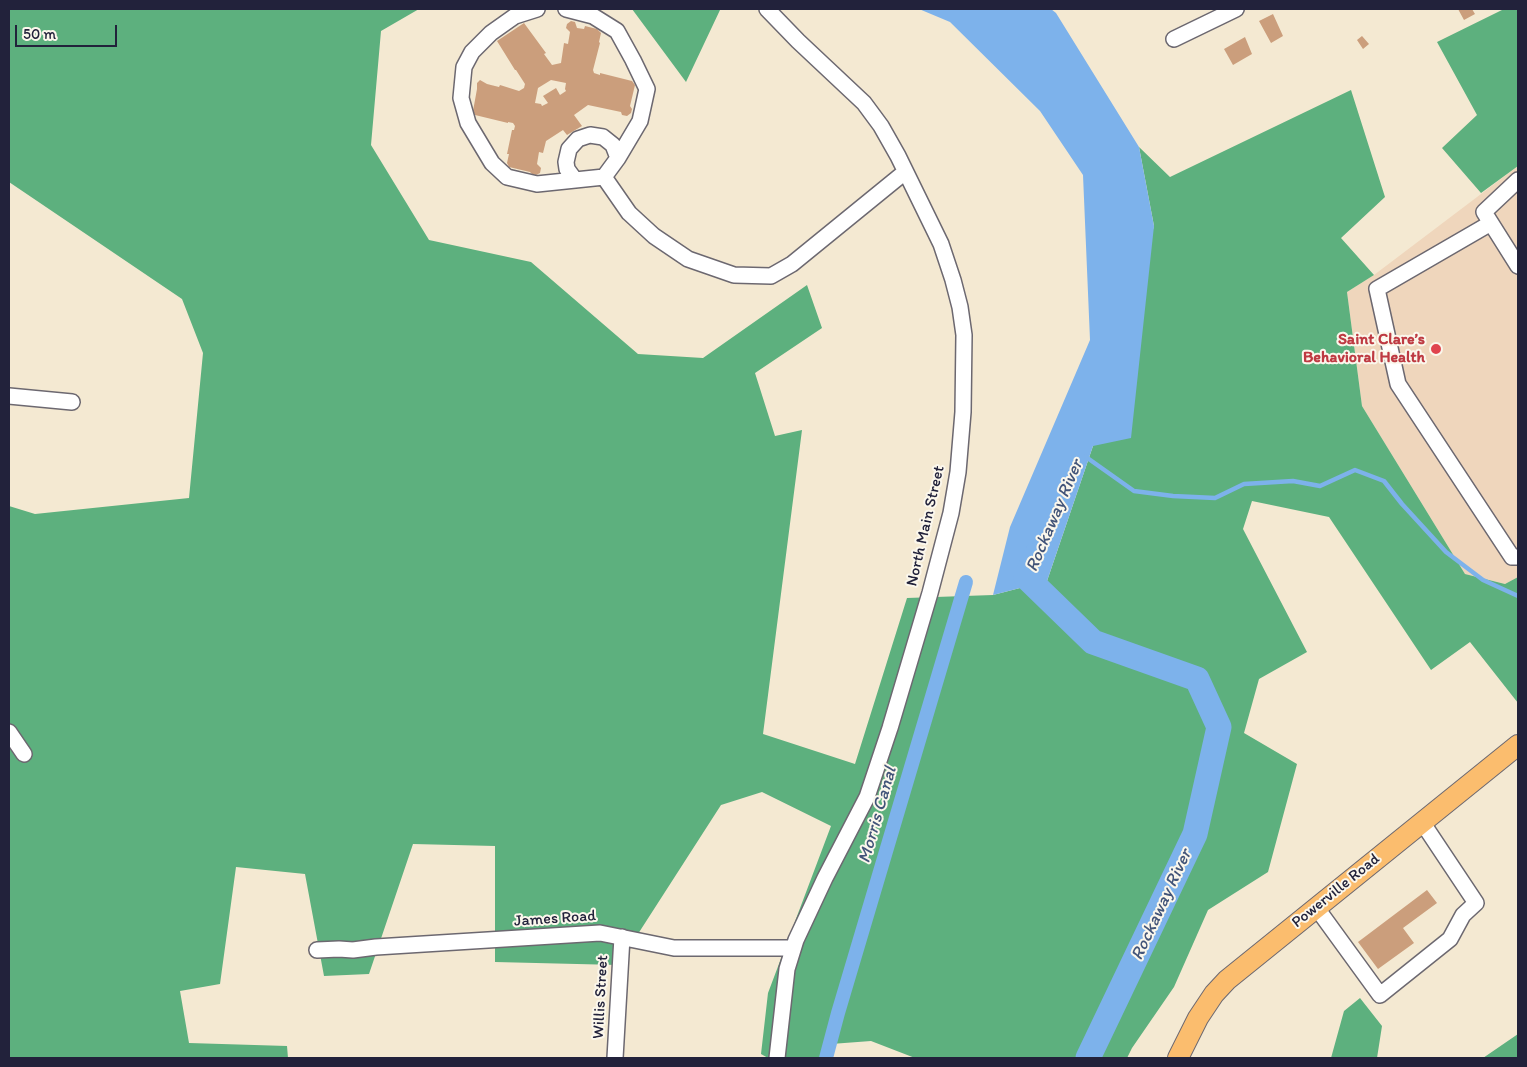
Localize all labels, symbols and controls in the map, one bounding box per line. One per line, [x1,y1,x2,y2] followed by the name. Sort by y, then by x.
[18,15,120,47] scale bar
[23,25,56,43] text: 50 m
[1303,330,1425,368] place label: Saint Clare’s Behavioral Health
[1429,342,1443,356] marker: Saint Clare’s Behavioral Health
[1022,457,1088,575] water label: Rockaway River
[903,464,949,588] street label: North Main Street
[854,764,902,866] water label: Morris Canal
[1127,846,1197,964] water label: Rockaway River
[1288,850,1384,932] street label: Powerville Road
[513,907,597,931] street label: James Road
[589,955,613,1039] street label: Willis Street

